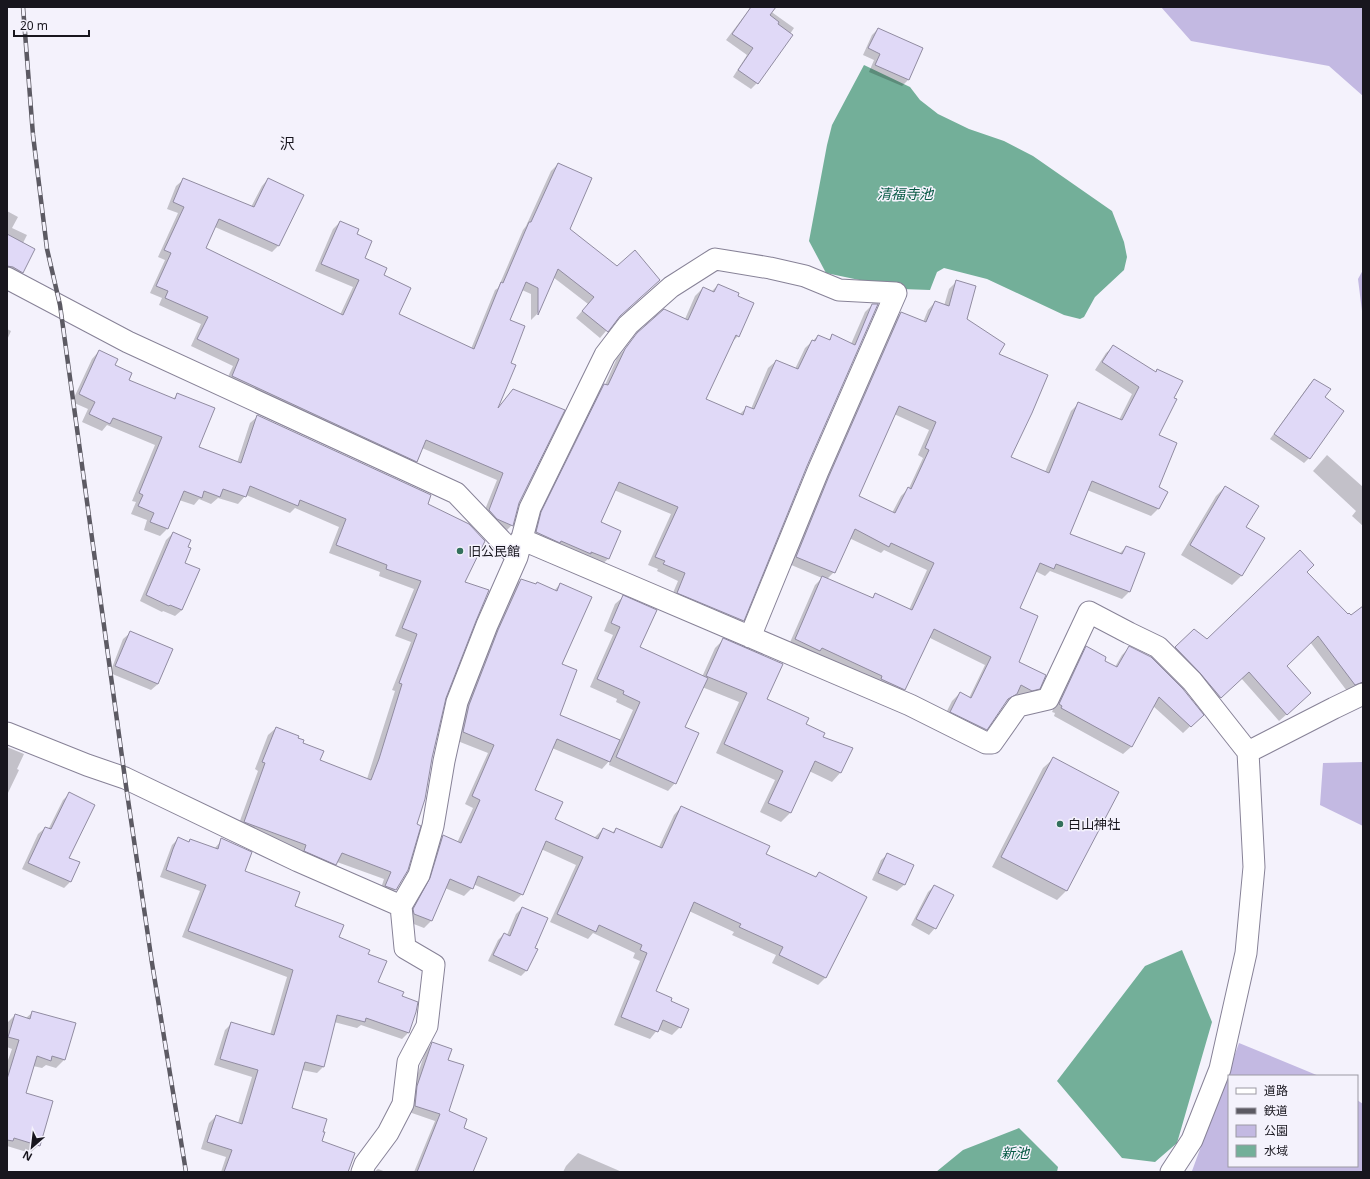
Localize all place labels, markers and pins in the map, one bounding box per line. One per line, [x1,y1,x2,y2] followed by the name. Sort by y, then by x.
[468,542,520,560] place label: 旧公民館
[455,546,465,556] marker: 旧公民館
[1068,815,1120,833] place label: 白山神社
[1055,819,1065,829] marker: 白山神社

